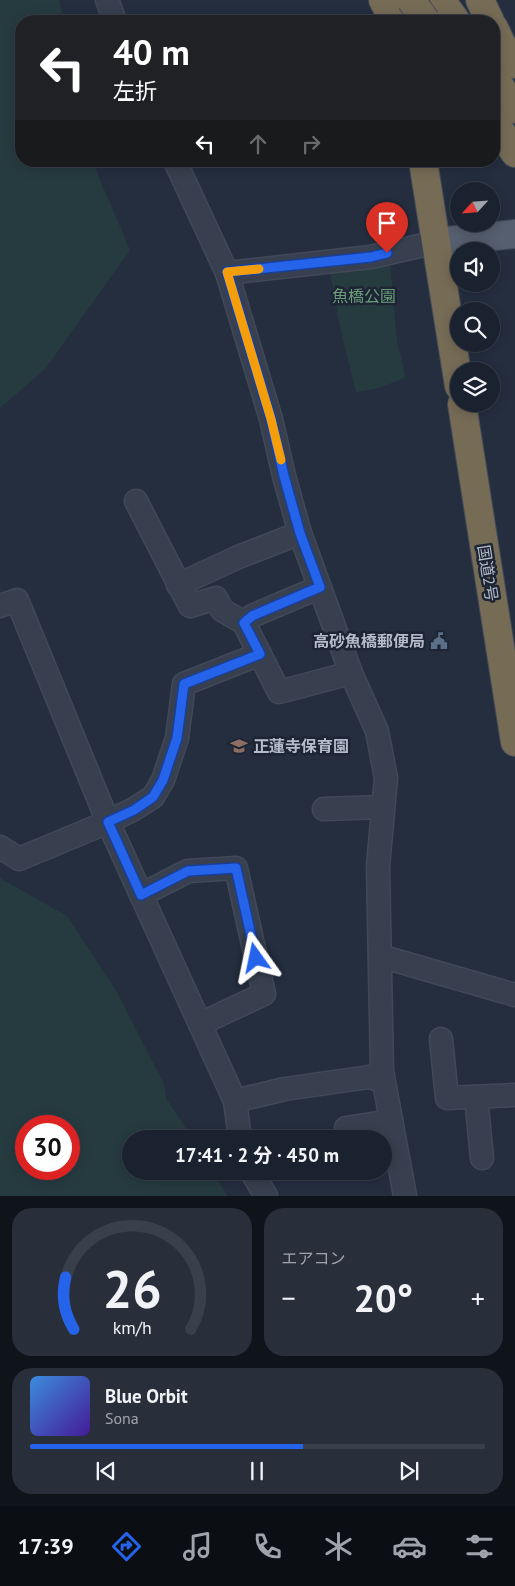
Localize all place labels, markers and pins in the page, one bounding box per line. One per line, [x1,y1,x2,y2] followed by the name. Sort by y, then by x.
[366,202,408,253] pin
[313,631,425,651] place label: 高砂魚橋郵便局
[429,631,449,651] public building icon: 高砂魚橋郵便局
[229,736,249,756] school or university icon: 正蓮寺保育園
[253,736,349,756] place label: 正蓮寺保育園

